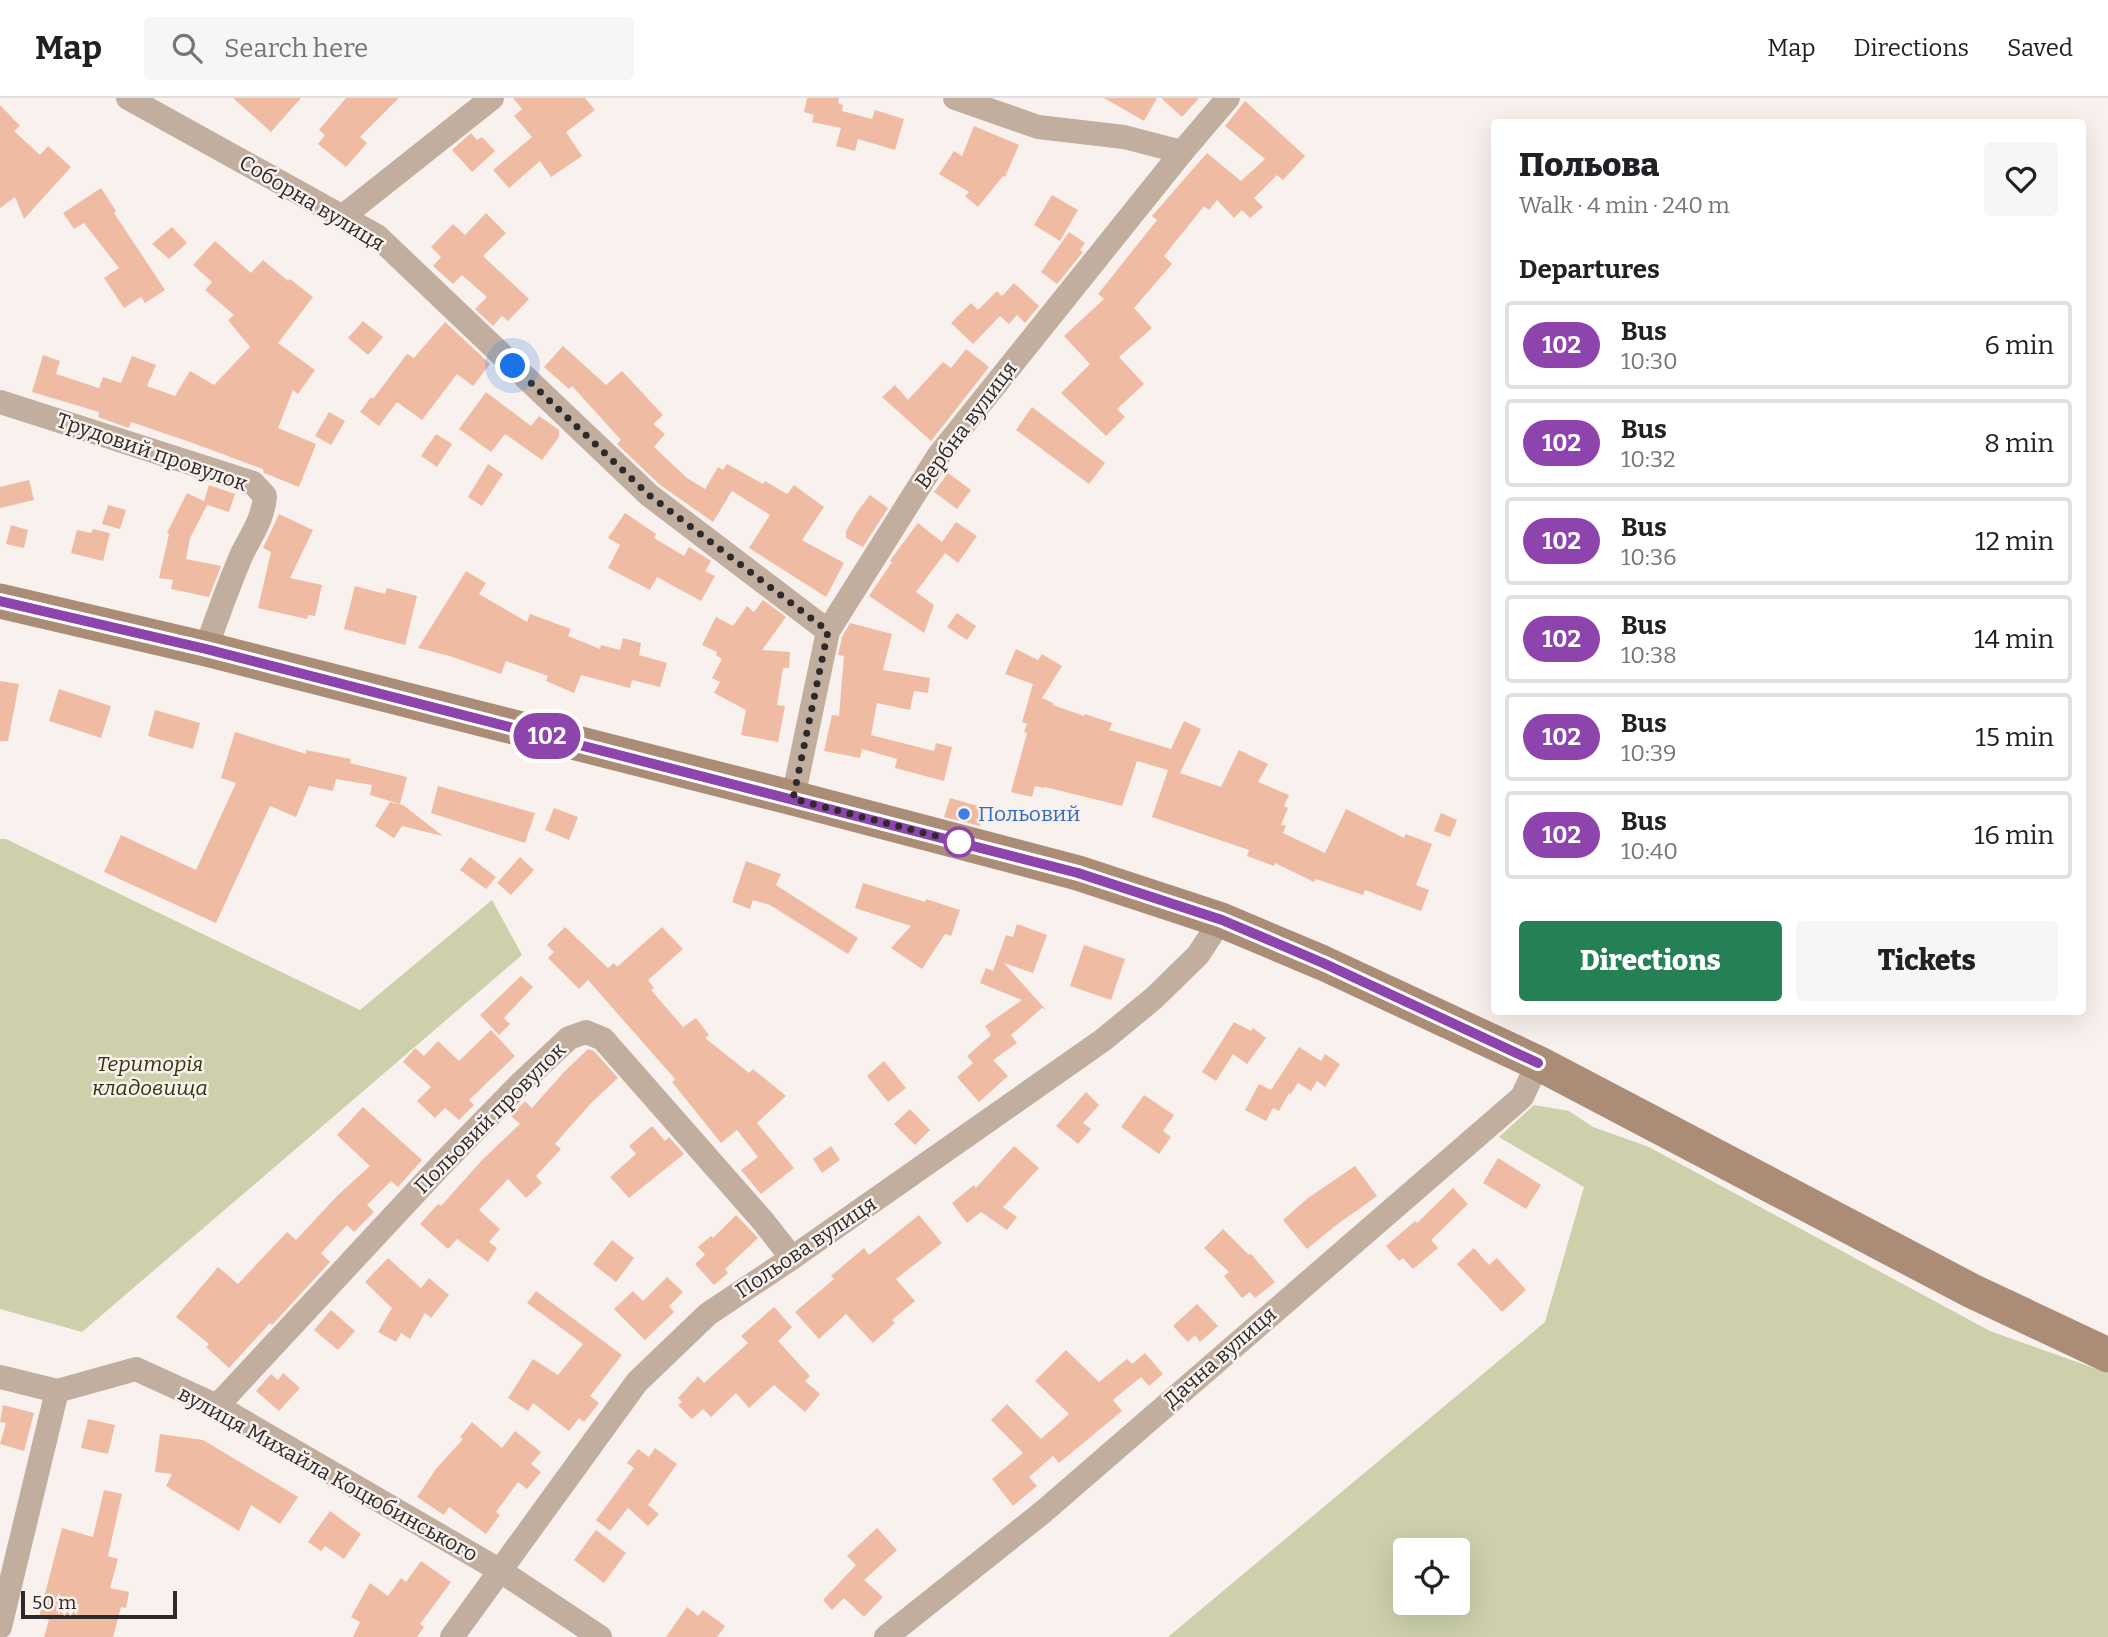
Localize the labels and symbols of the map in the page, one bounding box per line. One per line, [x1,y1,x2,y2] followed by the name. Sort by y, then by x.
[234,149,390,257] street label: Соборна вулиця
[495,348,530,383] your location
[910,356,1022,494] street label: Вербна вулиця
[53,407,251,497] street label: Трудовий провулок
[507,713,587,759] line badge: 102
[978,801,1080,827] place label: Польовий
[956,806,972,822] marker: Польовий
[944,827,974,857] unlabelled marker
[409,1036,572,1199] street label: Польовий провулок
[92,1051,208,1101] park label: Територія кладовища
[731,1190,881,1304] street label: Польова вулиця
[1158,1301,1282,1413] street label: Дачна вулиця
[174,1381,482,1567] street label: вулиця Михайла Коцюбинського
[21,1588,177,1620] scale bar

